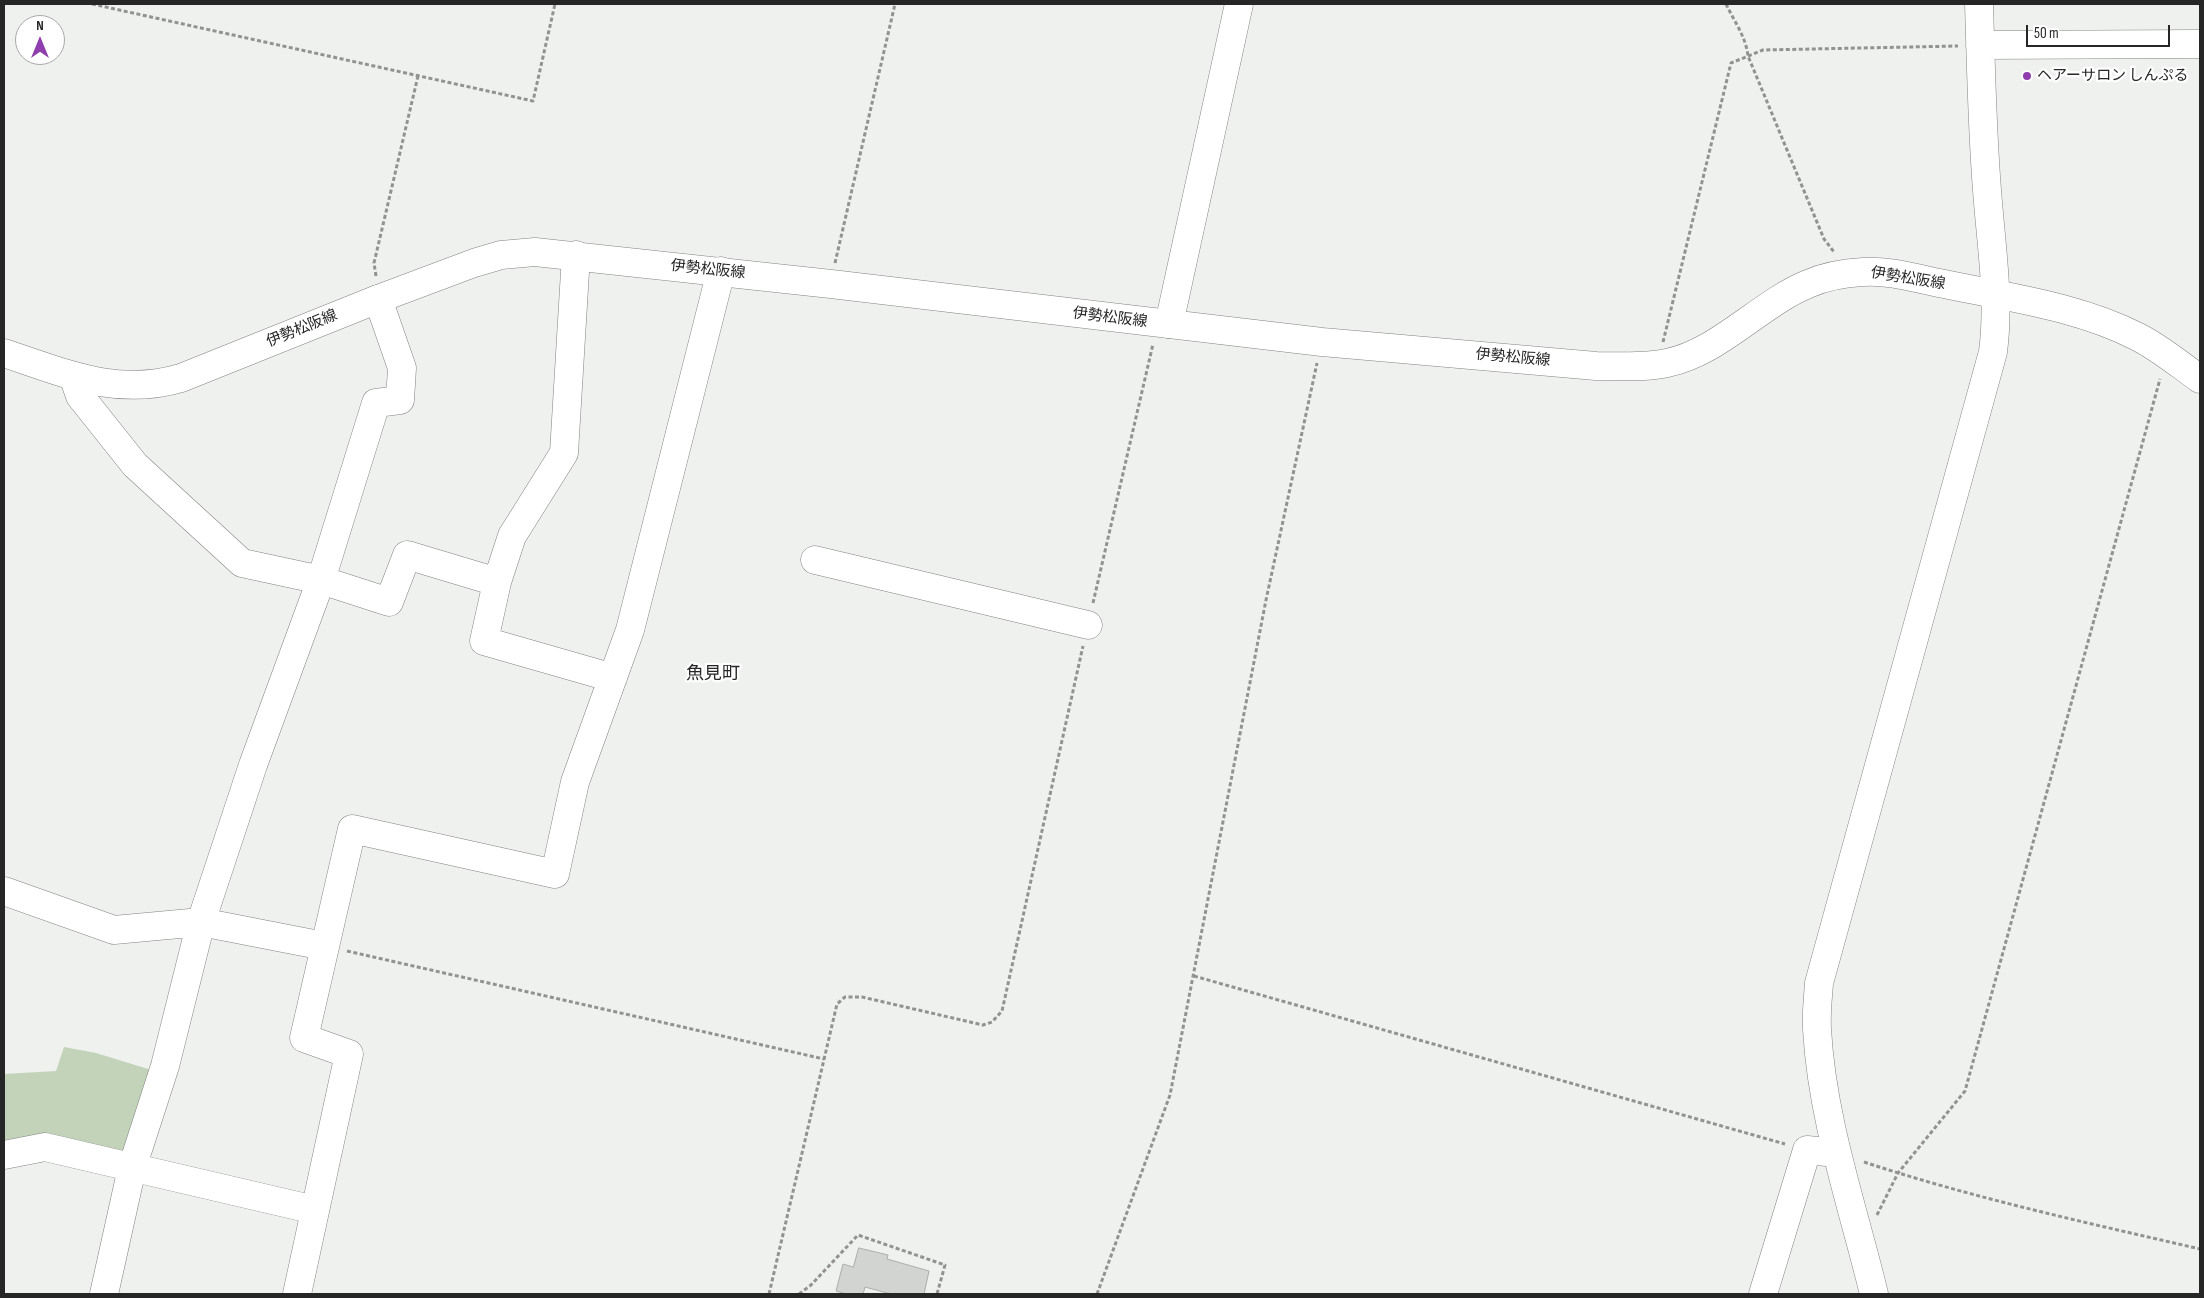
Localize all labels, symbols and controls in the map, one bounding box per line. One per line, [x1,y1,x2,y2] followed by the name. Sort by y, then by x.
[15,15,65,65] north arrow
[2029,15,2173,47] scale bar
[36,17,44,34] text: N
[2034,24,2059,43] text: 50 m
[2037,67,2188,85] place label: ヘアーサロン しんぷる
[2021,70,2033,82] marker: ヘアーサロン しんぷる
[670,257,746,283] street label: 伊勢松阪線
[1870,264,1946,294] street label: 伊勢松阪線
[1072,304,1148,332] street label: 伊勢松阪線
[264,307,340,351] street label: 伊勢松阪線
[1475,346,1551,370] street label: 伊勢松阪線
[686,663,740,685] district label: 魚見町

